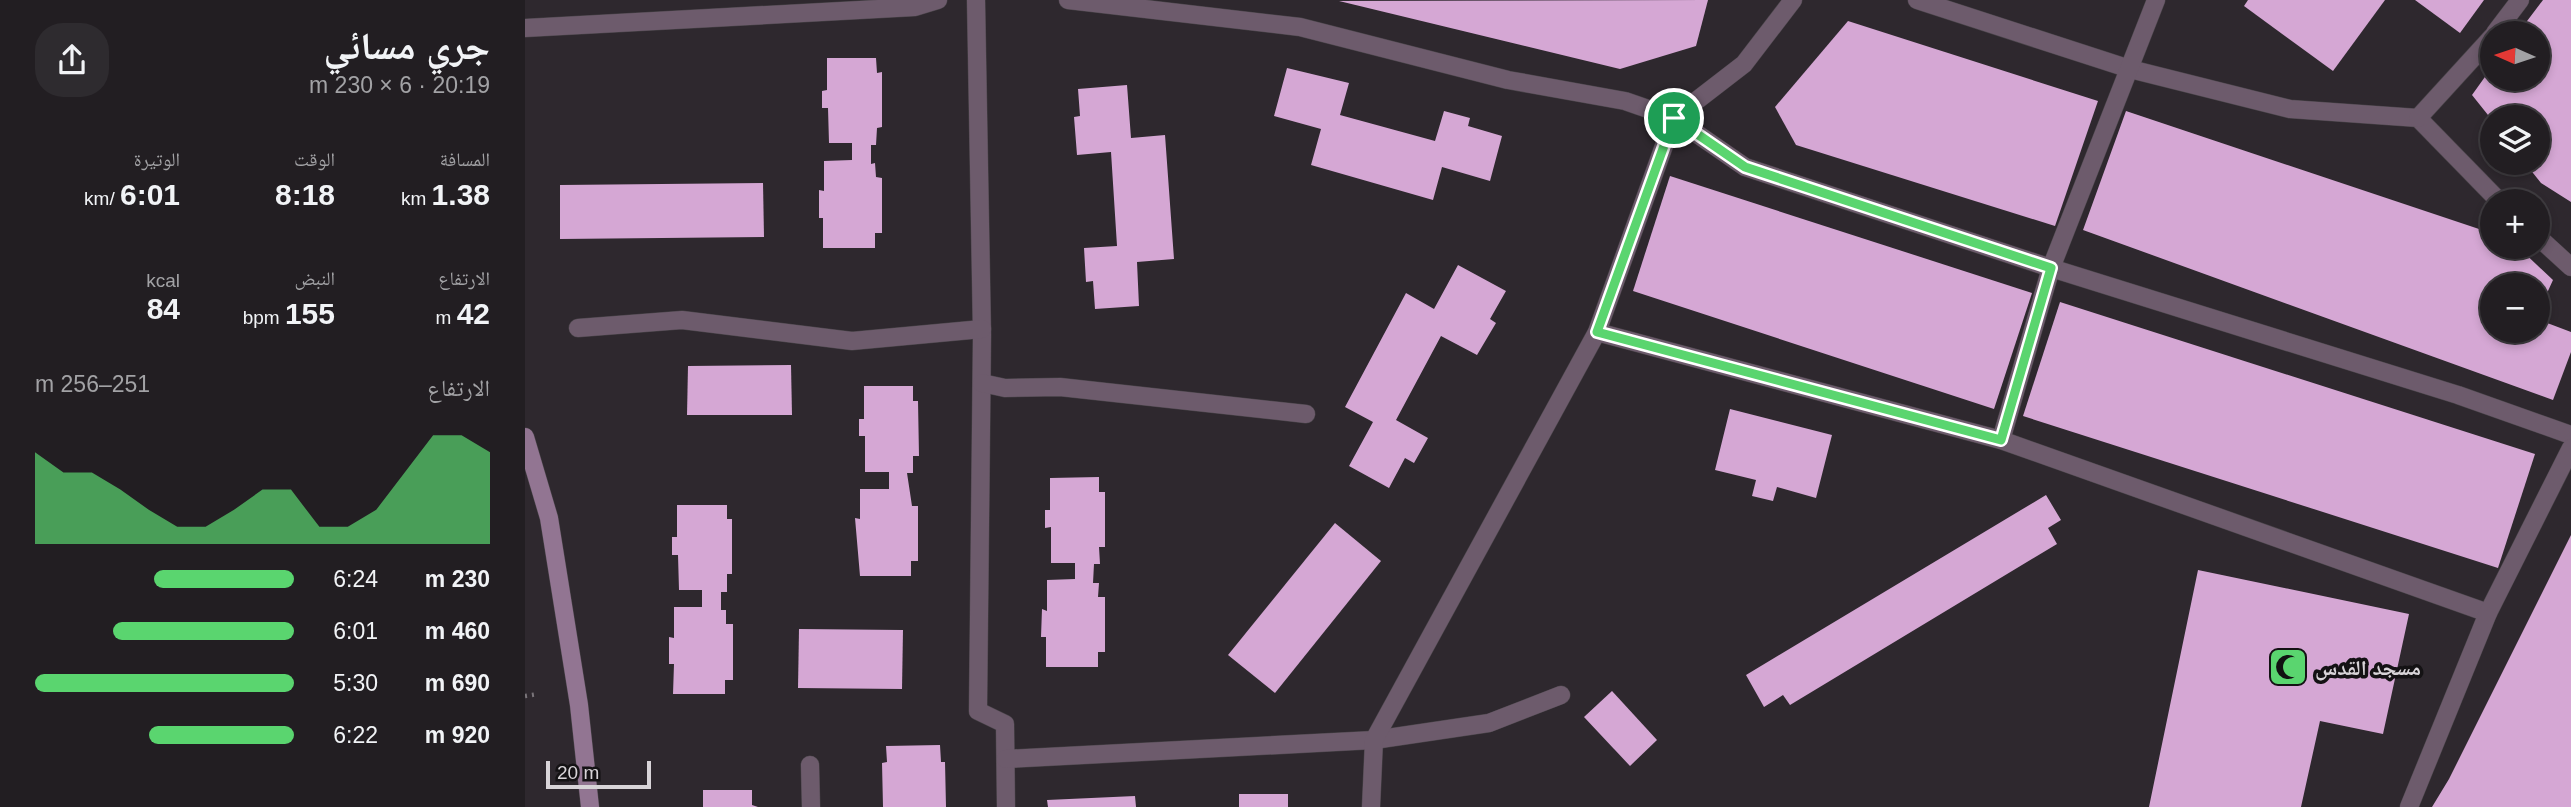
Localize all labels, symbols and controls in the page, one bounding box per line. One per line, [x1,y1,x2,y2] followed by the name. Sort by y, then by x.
[2480,21,2550,91] north arrow
[2480,21,2550,343] map controls
[35,23,109,97] button: share
[324,25,490,67] text: جري مسائي
[309,72,490,98] text: 20:19 · 6 × 230 m
[1644,88,1704,148] pin
[1655,99,1693,137] icon: arrive
[2480,105,2550,175] button: layers
[134,149,180,170] text: الوتيرة
[294,149,335,170] text: الوقت
[440,149,490,170] text: المسافة
[120,178,180,211] text: 6:01
[275,178,335,211] text: 8:18
[432,178,490,211] text: 1.38
[84,188,120,209] text: /km
[401,188,432,209] text: km
[2480,189,2550,259] button: +
[294,268,335,289] text: النبض
[438,268,490,289] text: الارتفاع
[146,270,180,291] text: kcal
[2480,273,2550,343] button: −
[147,292,180,325] text: 84
[285,297,335,330] text: 155
[457,297,490,330] text: 42
[243,307,285,328] text: bpm
[436,307,457,328] text: m
[35,371,150,397] text: 251–256 m
[427,375,490,401] text: الارتفاع
[333,566,378,592] text: 6:24
[425,566,490,592] text: 230 m
[333,618,378,644] text: 6:01
[425,618,490,644] text: 460 m
[2267,646,2309,688] mosque icon: مسجد القدس
[2315,656,2421,681] place label: مسجد القدس
[333,670,378,696] text: 5:30
[425,670,490,696] text: 690 m
[333,722,378,748] text: 6:22
[425,722,490,748] text: 920 m
[546,758,651,790] scale bar
[557,762,599,783] text: 20 m

